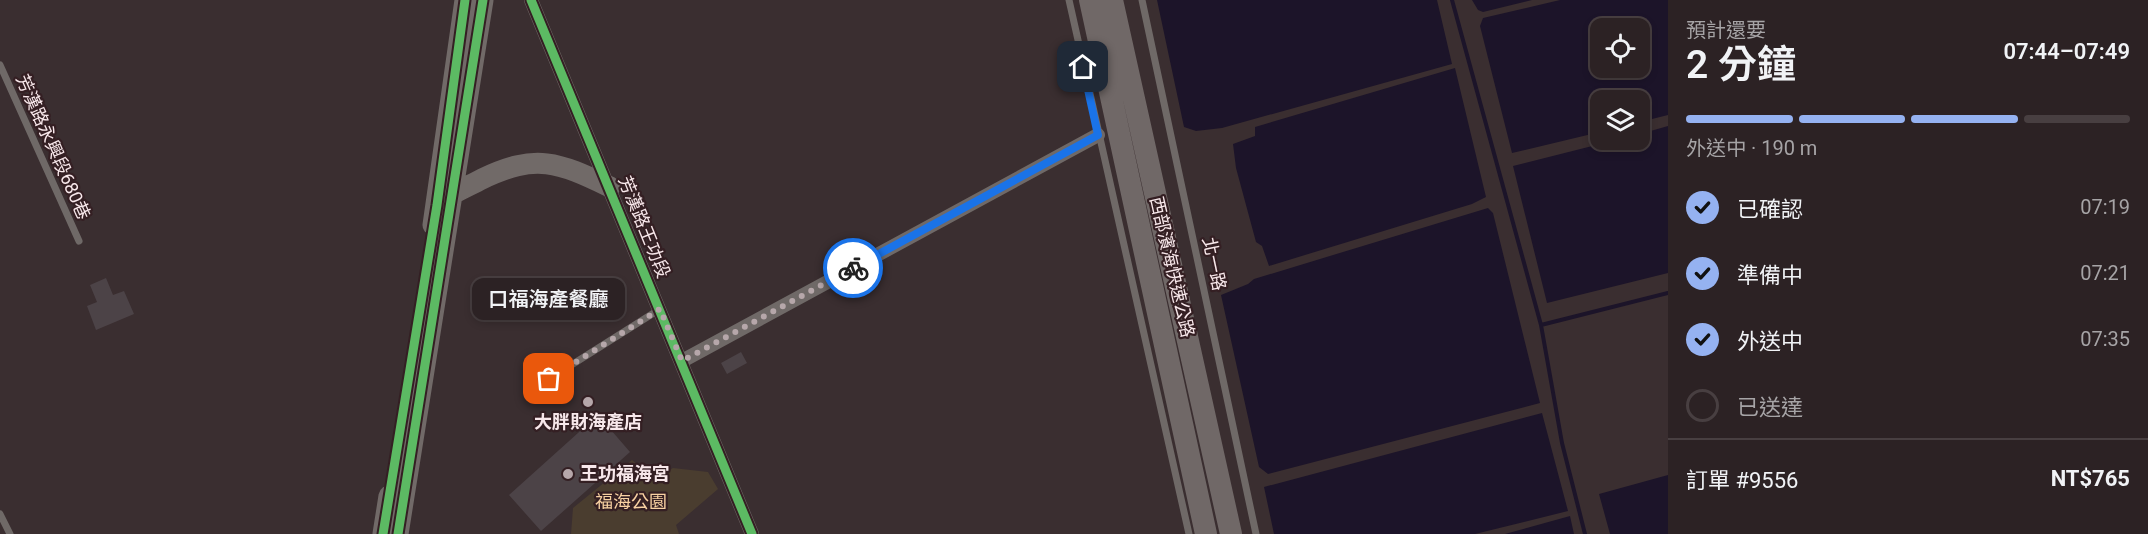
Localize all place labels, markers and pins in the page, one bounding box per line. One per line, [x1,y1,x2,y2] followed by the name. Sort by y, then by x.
[1057,41,1108,92] pin
[472,277,626,319] callout: 口福海產餐廳
[523,353,574,404] pin
[581,395,595,409] marker: 大胖財海產店
[534,411,642,432] place label: 大胖財海產店
[580,463,670,484] place label: 王功福海宮
[561,467,575,481] marker: 王功福海宮

